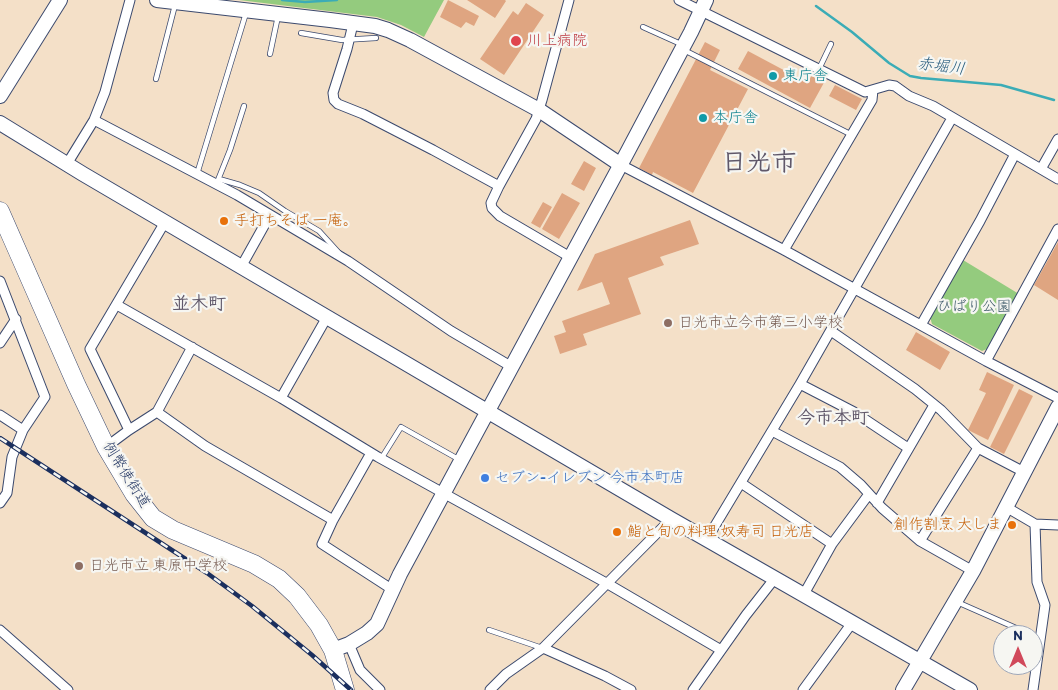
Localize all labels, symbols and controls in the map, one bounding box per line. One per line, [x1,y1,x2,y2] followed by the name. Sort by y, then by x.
[527,32,587,50] place label: 川上病院
[509,34,523,48] marker: 川上病院
[916,55,966,79] water label: 赤堀川
[783,67,828,85] place label: 東庁舎
[767,70,779,82] marker: 東庁舎
[713,109,758,127] place label: 本庁舎
[697,112,709,124] marker: 本庁舎
[722,149,796,179] district label: 日光市
[234,212,357,230] place label: 手打ちそば 一庵。
[218,215,230,227] marker: 手打ちそば 一庵。
[172,293,226,315] district label: 並木町
[937,298,1011,316] park label: ひばり公園
[678,314,843,332] place label: 日光市立今市第三小学校
[662,317,674,329] marker: 日光市立今市第三小学校
[797,407,869,429] district label: 今市本町
[98,438,154,512] street label: 例幣使街道
[495,469,684,487] place label: セブン-イレブン 今市本町店
[479,472,491,484] marker: セブン-イレブン 今市本町店
[894,516,1002,534] place label: 創作割烹 大しま
[1006,519,1018,531] marker: 創作割烹 大しま
[627,523,814,541] place label: 鮨と旬の料理 奴寿司 日光店
[611,526,623,538] marker: 鮨と旬の料理 奴寿司 日光店
[89,557,227,575] place label: 日光市立 東原中学校
[73,560,85,572] marker: 日光市立 東原中学校
[993,625,1043,675] north arrow
[1013,627,1023,644] text: N

